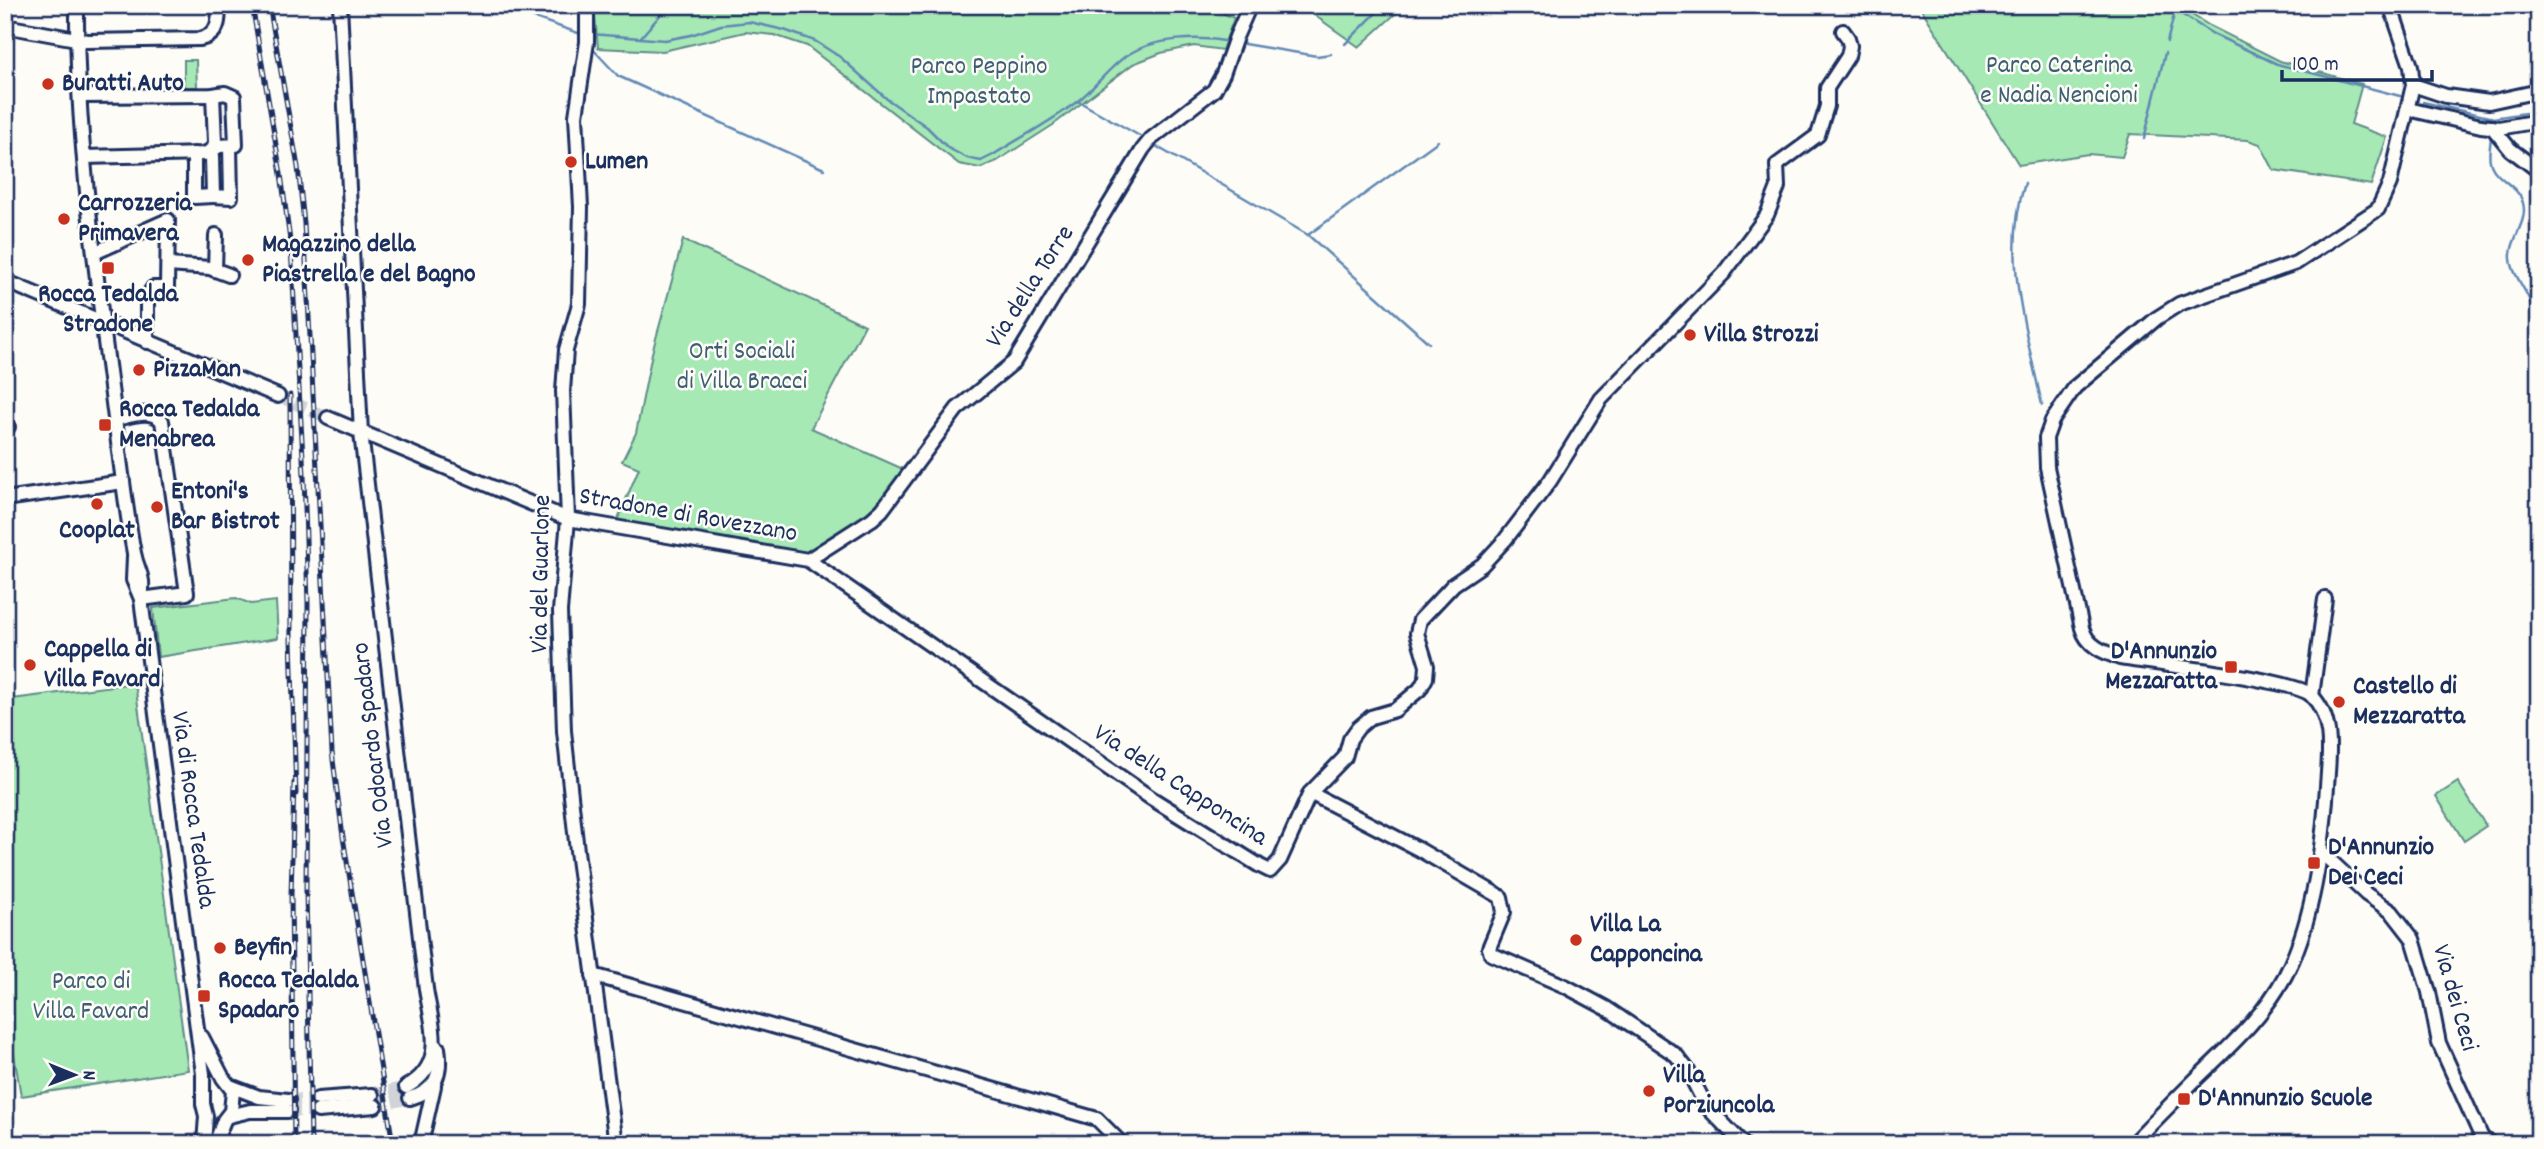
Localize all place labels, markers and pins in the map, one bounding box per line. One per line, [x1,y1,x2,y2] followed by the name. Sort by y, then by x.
[62,66,184,103] place label: Buratti Auto
[40,76,56,92] marker: Buratti Auto
[585,144,648,181] place label: Lumen
[563,154,579,170] marker: Lumen
[78,186,193,253] place label: Carrozzeria Primavera
[56,211,72,227] marker: Carrozzeria Primavera
[262,227,476,294] place label: Magazzino della Piastrella e del Bagno
[240,252,256,268] marker: Magazzino della Piastrella e del Bagno
[100,260,116,276] marker: Rocca Tedalda Stradone
[38,277,179,344] place label: Rocca Tedalda Stradone
[1704,317,1819,354] place label: Villa Strozzi
[1682,327,1698,343] marker: Villa Strozzi
[153,352,241,389] place label: PizzaMan
[131,362,147,378] marker: PizzaMan
[119,392,260,459] place label: Rocca Tedalda Menabrea
[97,417,113,433] marker: Rocca Tedalda Menabrea
[171,474,280,541] place label: Entoni's Bar Bistrot
[89,496,105,512] marker: Cooplat
[149,499,165,515] marker: Entoni's Bar Bistrot
[59,513,135,550] place label: Cooplat
[44,632,160,699] place label: Cappella di Villa Favard
[2105,634,2218,701] place label: D'Annunzio Mezzaratta
[22,657,38,673] marker: Cappella di Villa Favard
[2223,659,2239,675] marker: D'Annunzio Mezzaratta
[2353,669,2466,736] place label: Castello di Mezzaratta
[2331,694,2347,710] marker: Castello di Mezzaratta
[2328,830,2435,897] place label: D'Annunzio Dei Ceci
[2306,855,2322,871] marker: D'Annunzio Dei Ceci
[1590,907,1703,974] place label: Villa La Capponcina
[234,930,292,967] place label: Beyfin
[1568,932,1584,948] marker: Villa La Capponcina
[212,940,228,956] marker: Beyfin
[218,963,359,1030] place label: Rocca Tedalda Spadaro
[196,988,212,1004] marker: Rocca Tedalda Spadaro
[1663,1058,1775,1125] place label: Villa Porziuncola
[2198,1081,2372,1118] place label: D'Annunzio Scuole
[1641,1083,1657,1099] marker: Villa Porziuncola
[2176,1091,2192,1107] marker: D'Annunzio Scuole

